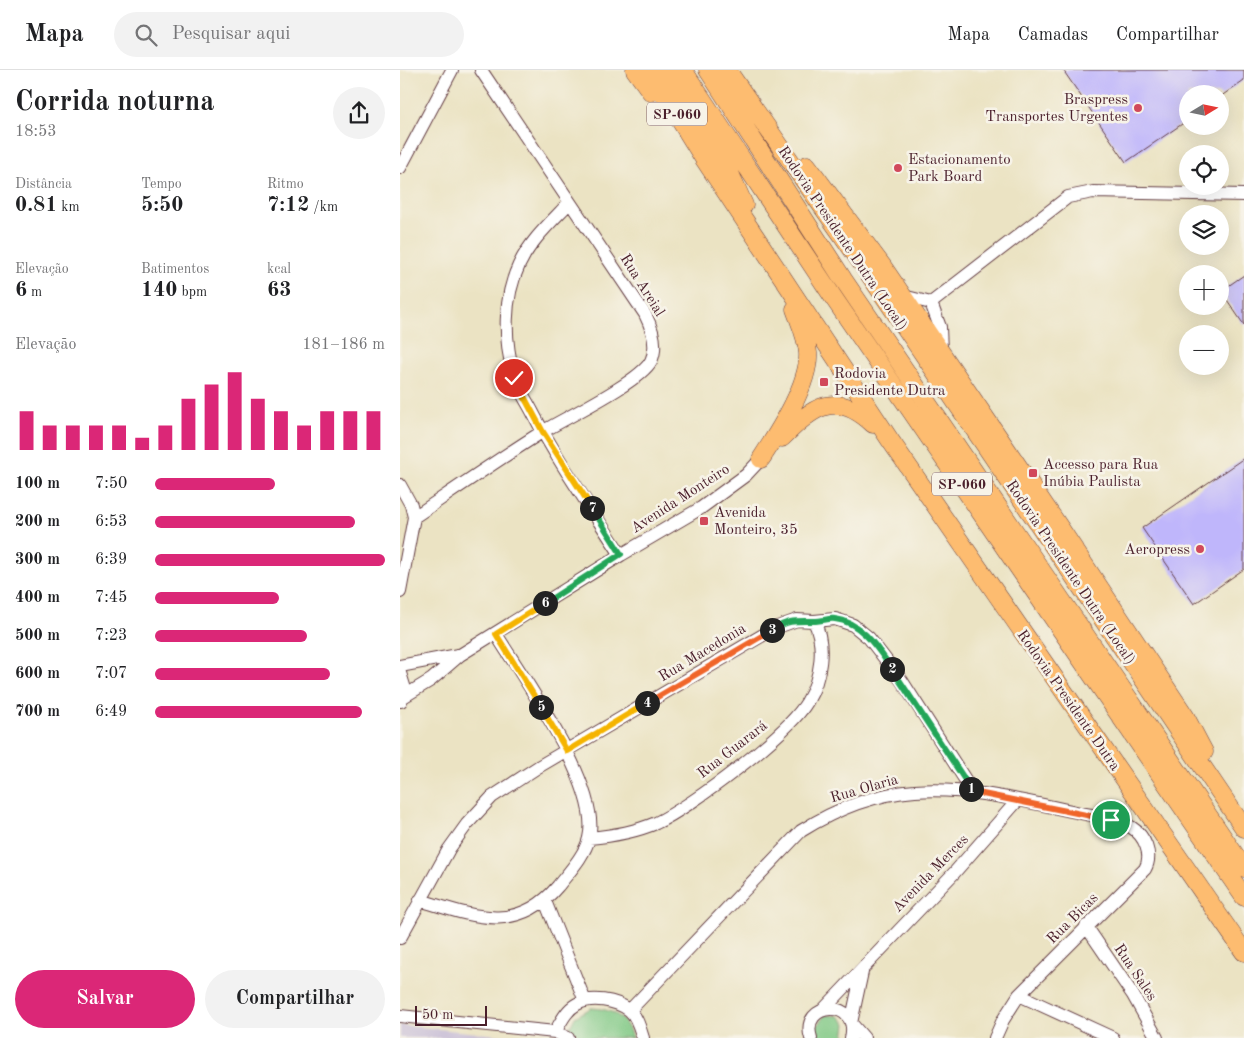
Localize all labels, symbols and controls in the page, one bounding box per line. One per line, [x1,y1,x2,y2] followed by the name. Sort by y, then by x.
[114,12,464,57] search box
[132,21,160,49] icon: search
[25,23,84,47] text: Mapa
[172,25,291,44] text: Pesquisar aqui
[948,26,990,44] text: Mapa
[1018,26,1088,44] text: Camadas
[1116,26,1219,44] text: Compartilhar
[1179,85,1229,135] north arrow
[1179,85,1229,375] map controls
[333,87,385,139] button: share
[15,89,215,117] text: Corrida noturna
[985,93,1128,125] place label: Braspress Transportes Urgentes
[1132,102,1144,114] marker: Braspress Transportes Urgentes
[647,103,707,126] road number: SP-060
[15,124,57,140] text: 18:53
[774,144,909,334] street label: Rodovia Presidente Dutra (Local)
[1179,145,1229,195] button: locate
[908,153,1011,185] place label: Estacionamento Park Board
[892,162,904,174] marker: Estacionamento Park Board
[15,177,72,191] text: Distância
[141,177,182,191] text: Tempo
[267,177,304,191] text: Ritmo
[15,195,57,216] text: 0.81
[141,195,183,216] text: 5:50
[267,195,309,216] text: 7:12
[57,200,80,214] text: km
[309,200,338,214] text: /km
[1179,205,1229,255] button: layers
[617,252,667,320] street label: Rua Areial
[15,262,69,276] text: Elevação
[141,262,209,276] text: Batimentos
[267,262,291,276] text: kcal
[1179,265,1229,315] button: +
[15,280,27,301] text: 6
[141,280,178,301] text: 140
[267,280,291,301] text: 63
[27,285,42,299] text: m
[178,285,207,299] text: bpm
[1179,325,1229,375] button: −
[15,337,76,353] text: Elevação
[302,337,385,353] text: 181–186 m
[493,357,535,399] pin
[500,364,528,392] icon: check
[834,367,946,399] place label: Rodovia Presidente Dutra
[818,376,830,388] marker: Rodovia Presidente Dutra
[1043,458,1159,490] place label: Accesso para Rua Inúbia Paulista
[629,462,733,537] street label: Avenida Monteiro
[1027,467,1039,479] marker: Accesso para Rua Inúbia Paulista
[932,472,992,496] road number: SP-060
[15,476,60,492] text: 100 m
[95,476,127,492] text: 7:50
[1002,478,1137,668] street label: Rodovia Presidente Dutra (Local)
[580,496,604,520] pin: 7
[588,501,597,515] text: 7
[714,506,798,538] place label: Avenida Monteiro, 35
[15,514,60,530] text: 200 m
[95,514,127,530] text: 6:53
[698,515,710,527] marker: Avenida Monteiro, 35
[1124,543,1190,558] place label: Aeropress
[1194,543,1206,555] marker: Aeropress
[15,552,60,568] text: 300 m
[95,552,127,568] text: 6:39
[15,590,60,606] text: 400 m
[95,590,127,606] text: 7:45
[532,590,558,616] pin: 6
[541,596,550,610] text: 6
[760,618,784,642] pin: 3
[657,621,749,685] street label: Rua Macedonia
[768,623,777,637] text: 3
[15,628,60,644] text: 500 m
[95,628,127,644] text: 7:23
[1013,628,1122,774] street label: Rodovia Presidente Dutra
[880,656,904,682] pin: 2
[888,662,897,676] text: 2
[15,666,60,682] text: 600 m
[95,666,127,682] text: 7:07
[634,690,660,716] pin: 4
[528,694,554,720] pin: 5
[643,696,652,710] text: 4
[537,700,546,714] text: 5
[15,704,60,720] text: 700 m
[95,704,127,720] text: 6:49
[695,718,771,782] street label: Rua Guarará
[829,772,901,806] street label: Rua Olaria
[958,776,984,802] pin: 1
[967,782,976,796] text: 1
[1090,799,1132,841] pin
[1097,806,1125,834] icon: arrive
[890,832,972,916] street label: Avenida Merces
[1045,891,1101,947] street label: Rua Bicas
[1110,942,1159,1004] street label: Rua Sales
[15,970,195,1028] button: Salvar
[205,970,385,1028] button: Compartilhar
[415,1003,488,1026] scale bar
[422,1008,453,1022] text: 50 m

